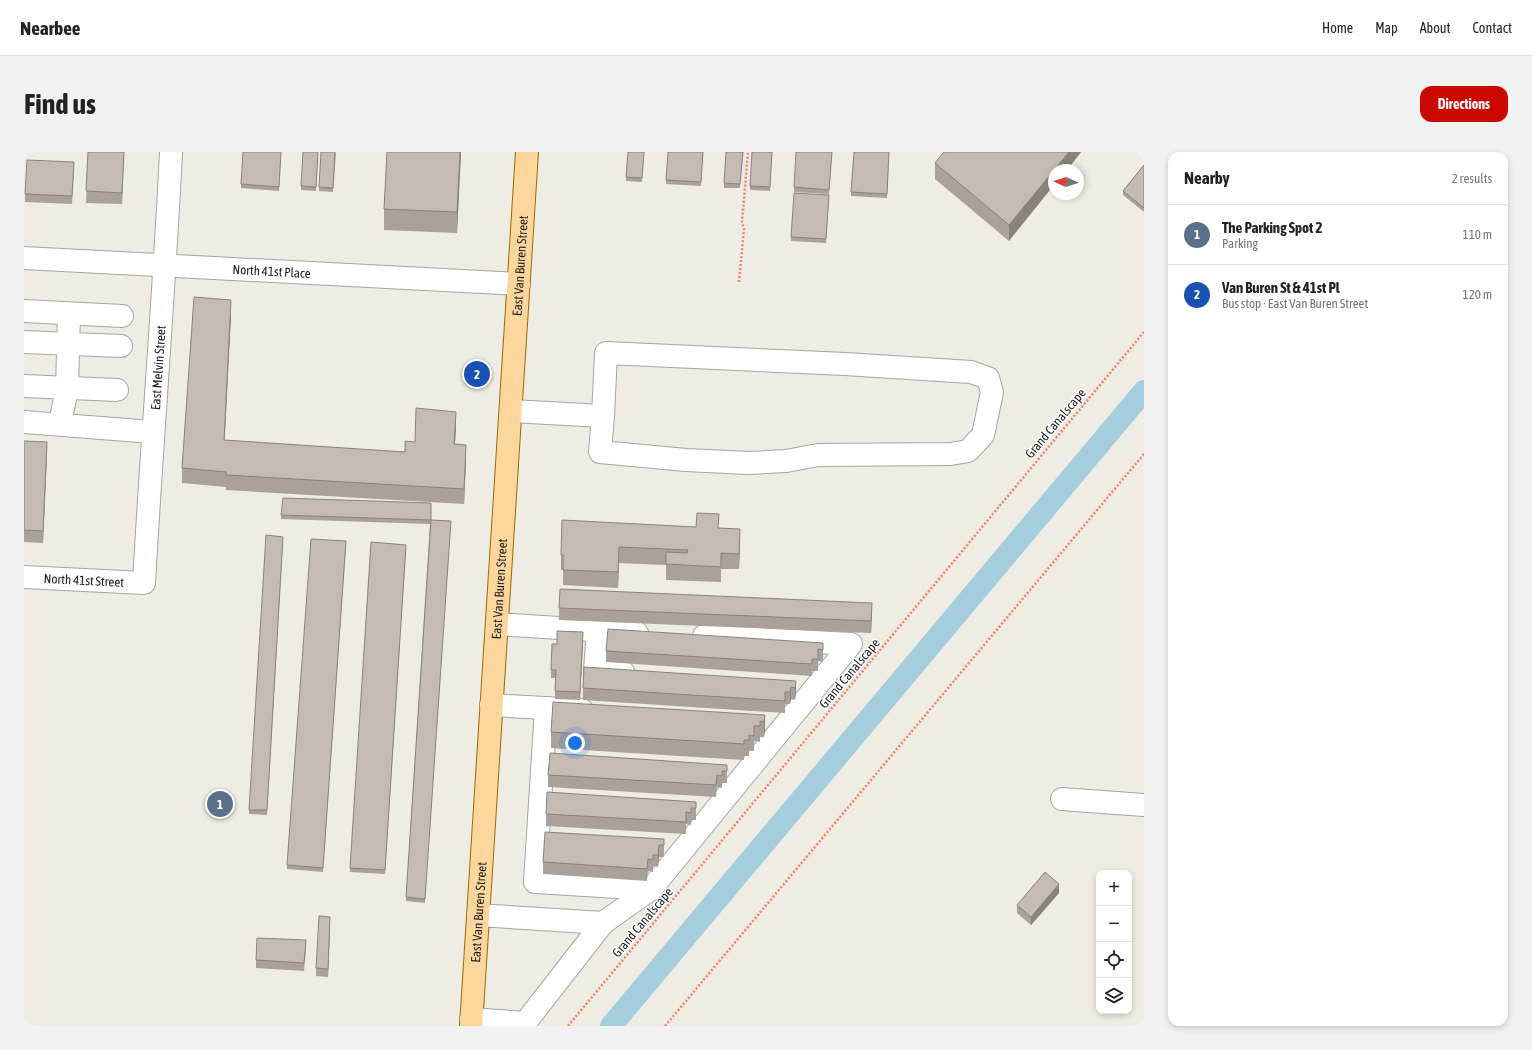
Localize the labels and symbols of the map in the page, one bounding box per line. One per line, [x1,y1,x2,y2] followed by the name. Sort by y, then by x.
[1048,164,1084,200] north arrow
[510,215,531,316] street label: East Van Buren Street
[232,262,311,281] street label: North 41st Place
[148,325,169,410] street label: East Melvin Street
[464,359,490,389] pin: 2
[1022,386,1089,461] street label: Grand Canalscape
[489,538,510,640] street label: East Van Buren Street
[43,571,125,590] street label: North 41st Street
[816,636,883,711] street label: Grand Canalscape
[565,733,585,753] your location
[207,789,233,819] pin: 1
[468,861,490,963] street label: East Van Buren Street
[609,885,676,960] street label: Grand Canalscape

